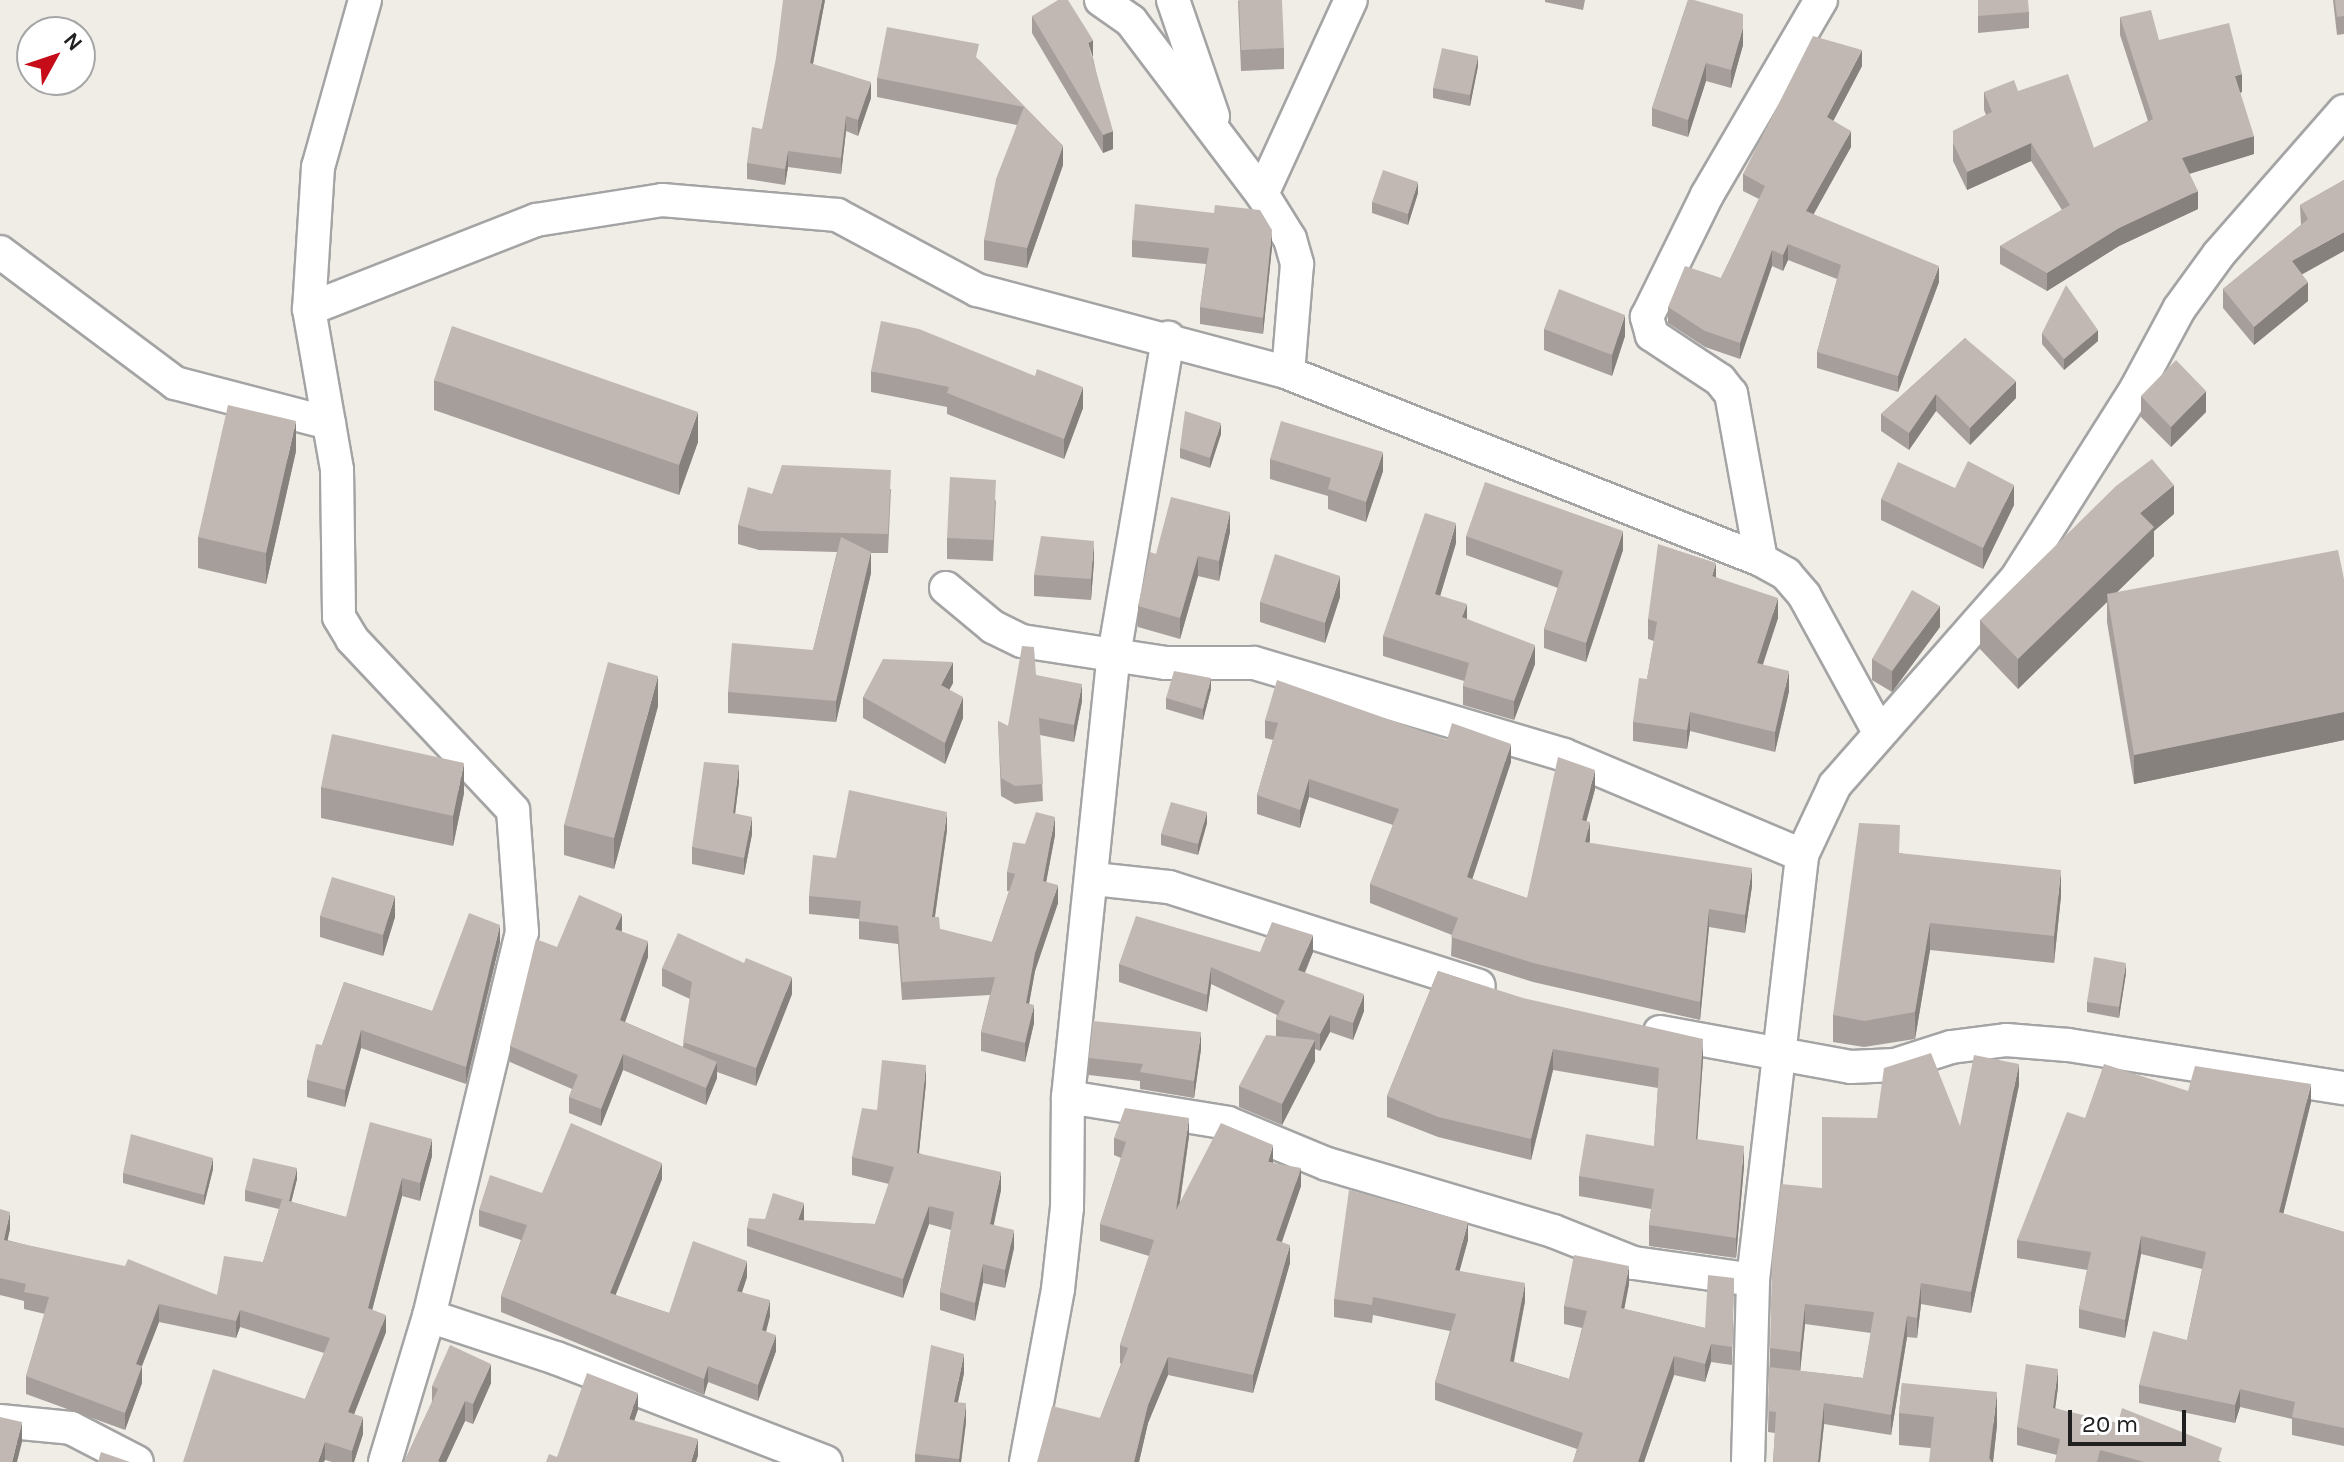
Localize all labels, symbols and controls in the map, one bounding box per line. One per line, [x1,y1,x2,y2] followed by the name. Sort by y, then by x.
[16,16,96,96] north arrow
[58,27,88,56] text: N
[2072,1394,2190,1444] scale bar
[2082,1410,2138,1438] text: 20 m

